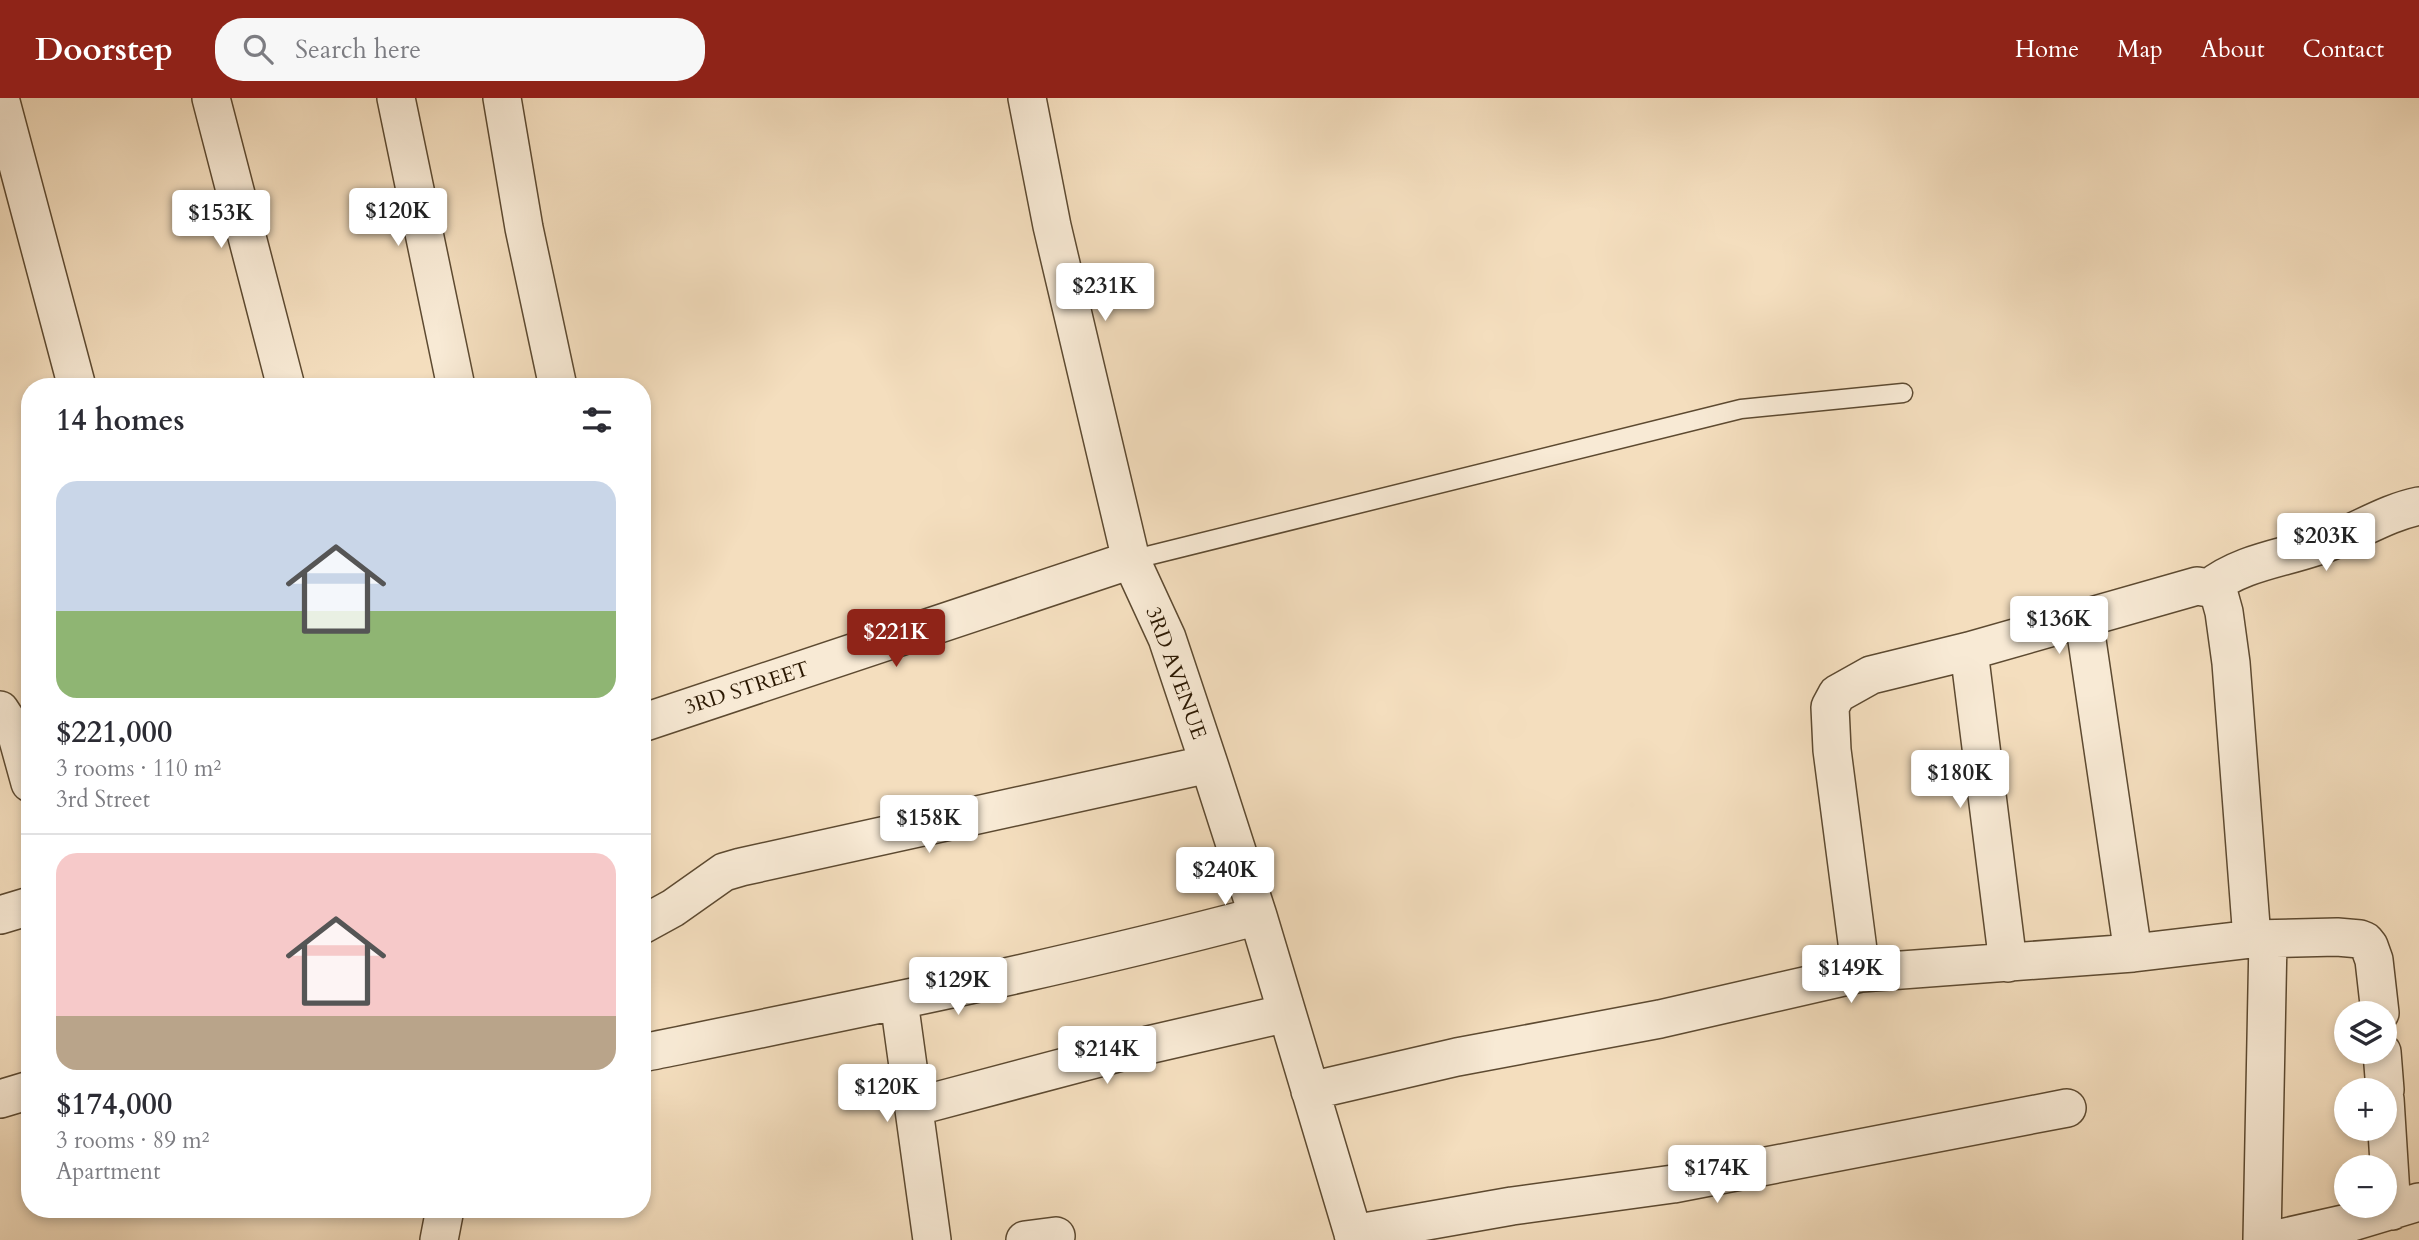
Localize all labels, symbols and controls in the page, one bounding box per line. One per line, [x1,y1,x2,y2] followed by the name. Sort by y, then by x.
[215,18,705,81] search box
[35,27,173,72] text: Doorstep
[239,30,277,68] icon: search
[295,32,421,67] text: Search here
[2015,33,2079,66] text: Home
[2117,33,2163,66] text: Map
[2201,33,2265,66] text: About
[2303,33,2384,66] text: Contact
[349,188,447,248] pin: $120K
[172,190,270,250] pin: $153K
[365,195,431,226] text: $120K
[188,197,254,228] text: $153K
[1056,264,1154,323] pin: $231K
[1072,270,1138,301] text: $231K
[56,400,185,441] text: 14 homes
[578,401,616,439] icon: filters
[2277,514,2375,573] pin: $203K
[2293,520,2359,551] text: $203K
[273,526,399,652] icon: home
[2010,596,2108,656] pin: $136K
[1139,603,1213,743] street label: 3RD AVENUE
[2026,603,2092,634] text: $136K
[847,610,945,669] pin: $221K
[863,616,929,647] text: $221K
[681,654,813,722] street label: 3RD STREET
[56,712,172,753] text: $221,000
[1911,750,2009,810] pin: $180K
[56,753,221,784] text: 3 rooms · 110 m²
[1927,757,1993,788] text: $180K
[56,784,150,815] text: 3rd Street
[880,796,978,855] pin: $158K
[896,802,962,833] text: $158K
[1176,848,1274,907] pin: $240K
[1192,854,1258,885] text: $240K
[273,898,399,1024] icon: home
[1802,946,1900,1005] pin: $149K
[1818,952,1884,983] text: $149K
[909,958,1007,1017] pin: $129K
[925,964,991,995] text: $129K
[2334,1001,2397,1218] map controls
[2334,1001,2397,1064] button: layers
[1058,1026,1156,1086] pin: $214K
[1074,1033,1140,1064] text: $214K
[838,1065,936,1124] pin: $120K
[854,1071,920,1102] text: $120K
[2334,1078,2397,1141] button: +
[56,1084,172,1125] text: $174,000
[56,1125,209,1156] text: 3 rooms · 89 m²
[1668,1146,1766,1205] pin: $174K
[1684,1152,1750,1183] text: $174K
[2334,1155,2397,1218] button: −
[56,1156,160,1187] text: Apartment

